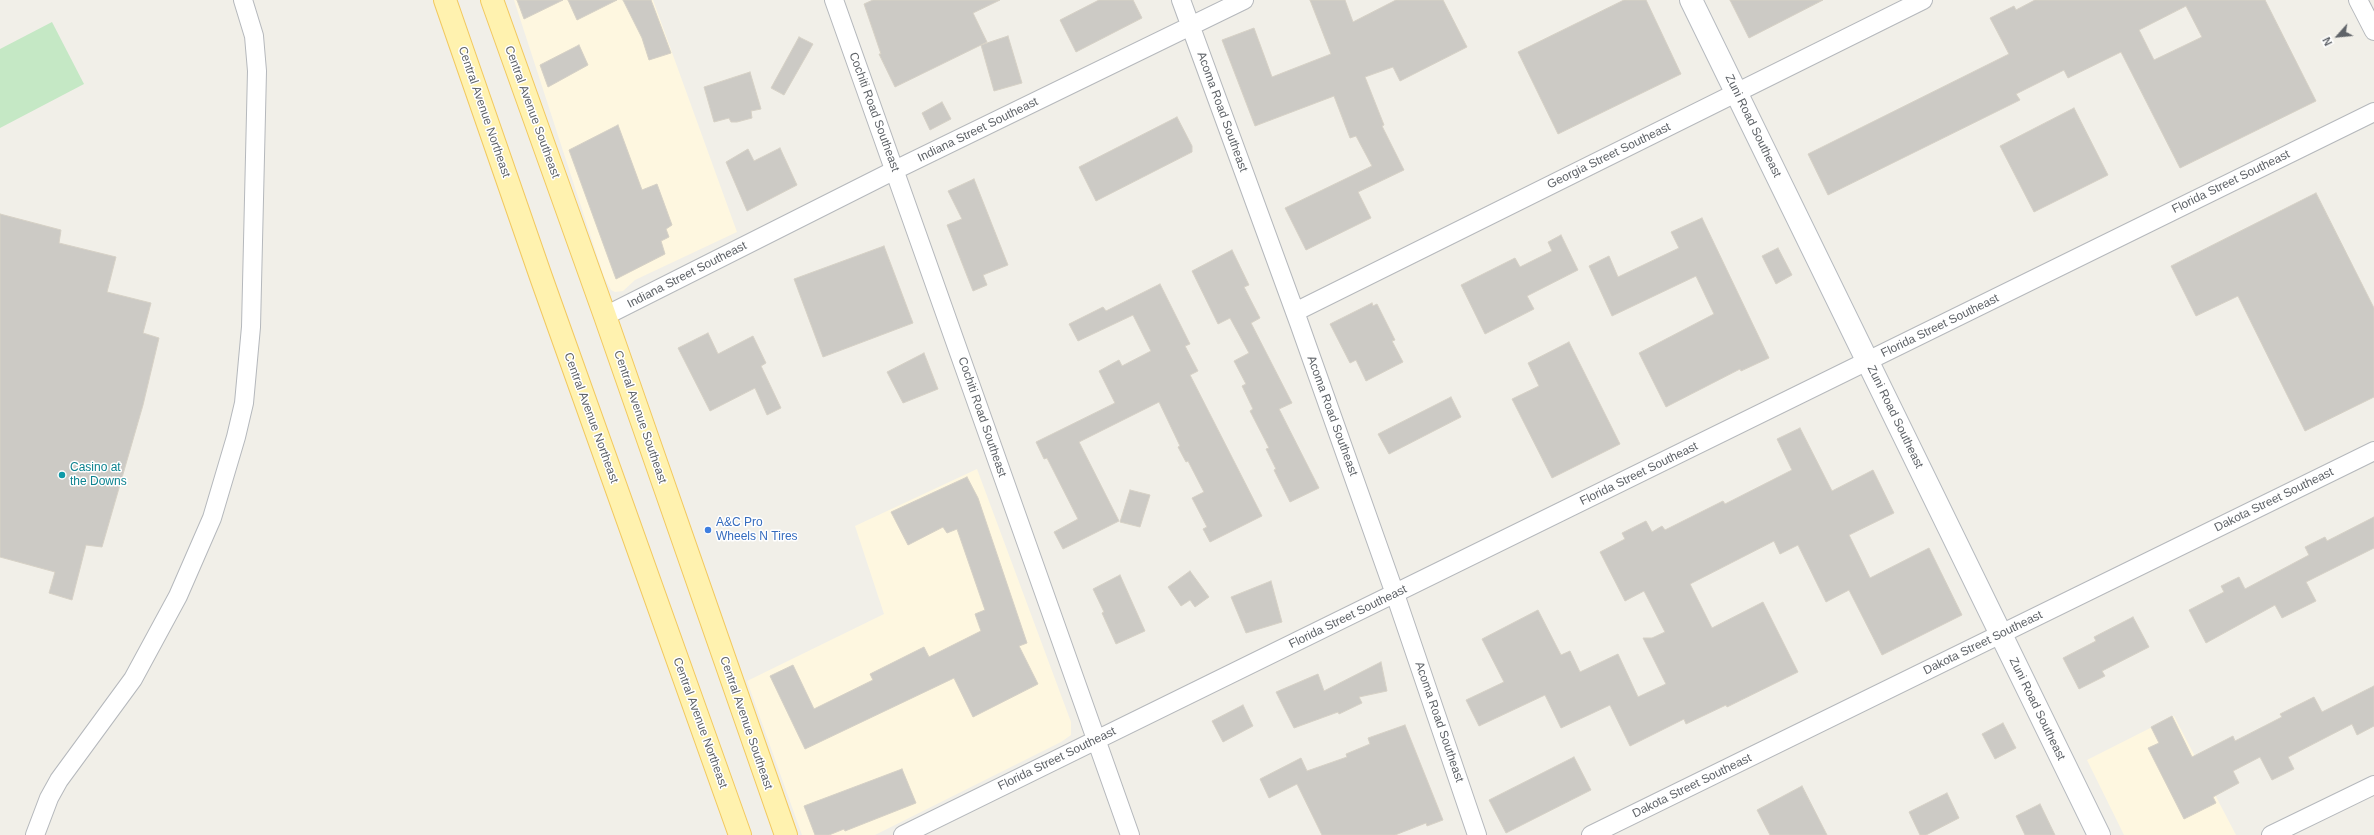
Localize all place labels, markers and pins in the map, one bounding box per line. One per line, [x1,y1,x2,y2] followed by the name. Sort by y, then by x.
[70,461,127,489] place label: Casino at the Downs
[57,470,67,480] marker: Casino at the Downs
[716,516,798,544] place label: A&C Pro Wheels N Tires
[703,525,713,535] marker: A&C Pro Wheels N Tires

